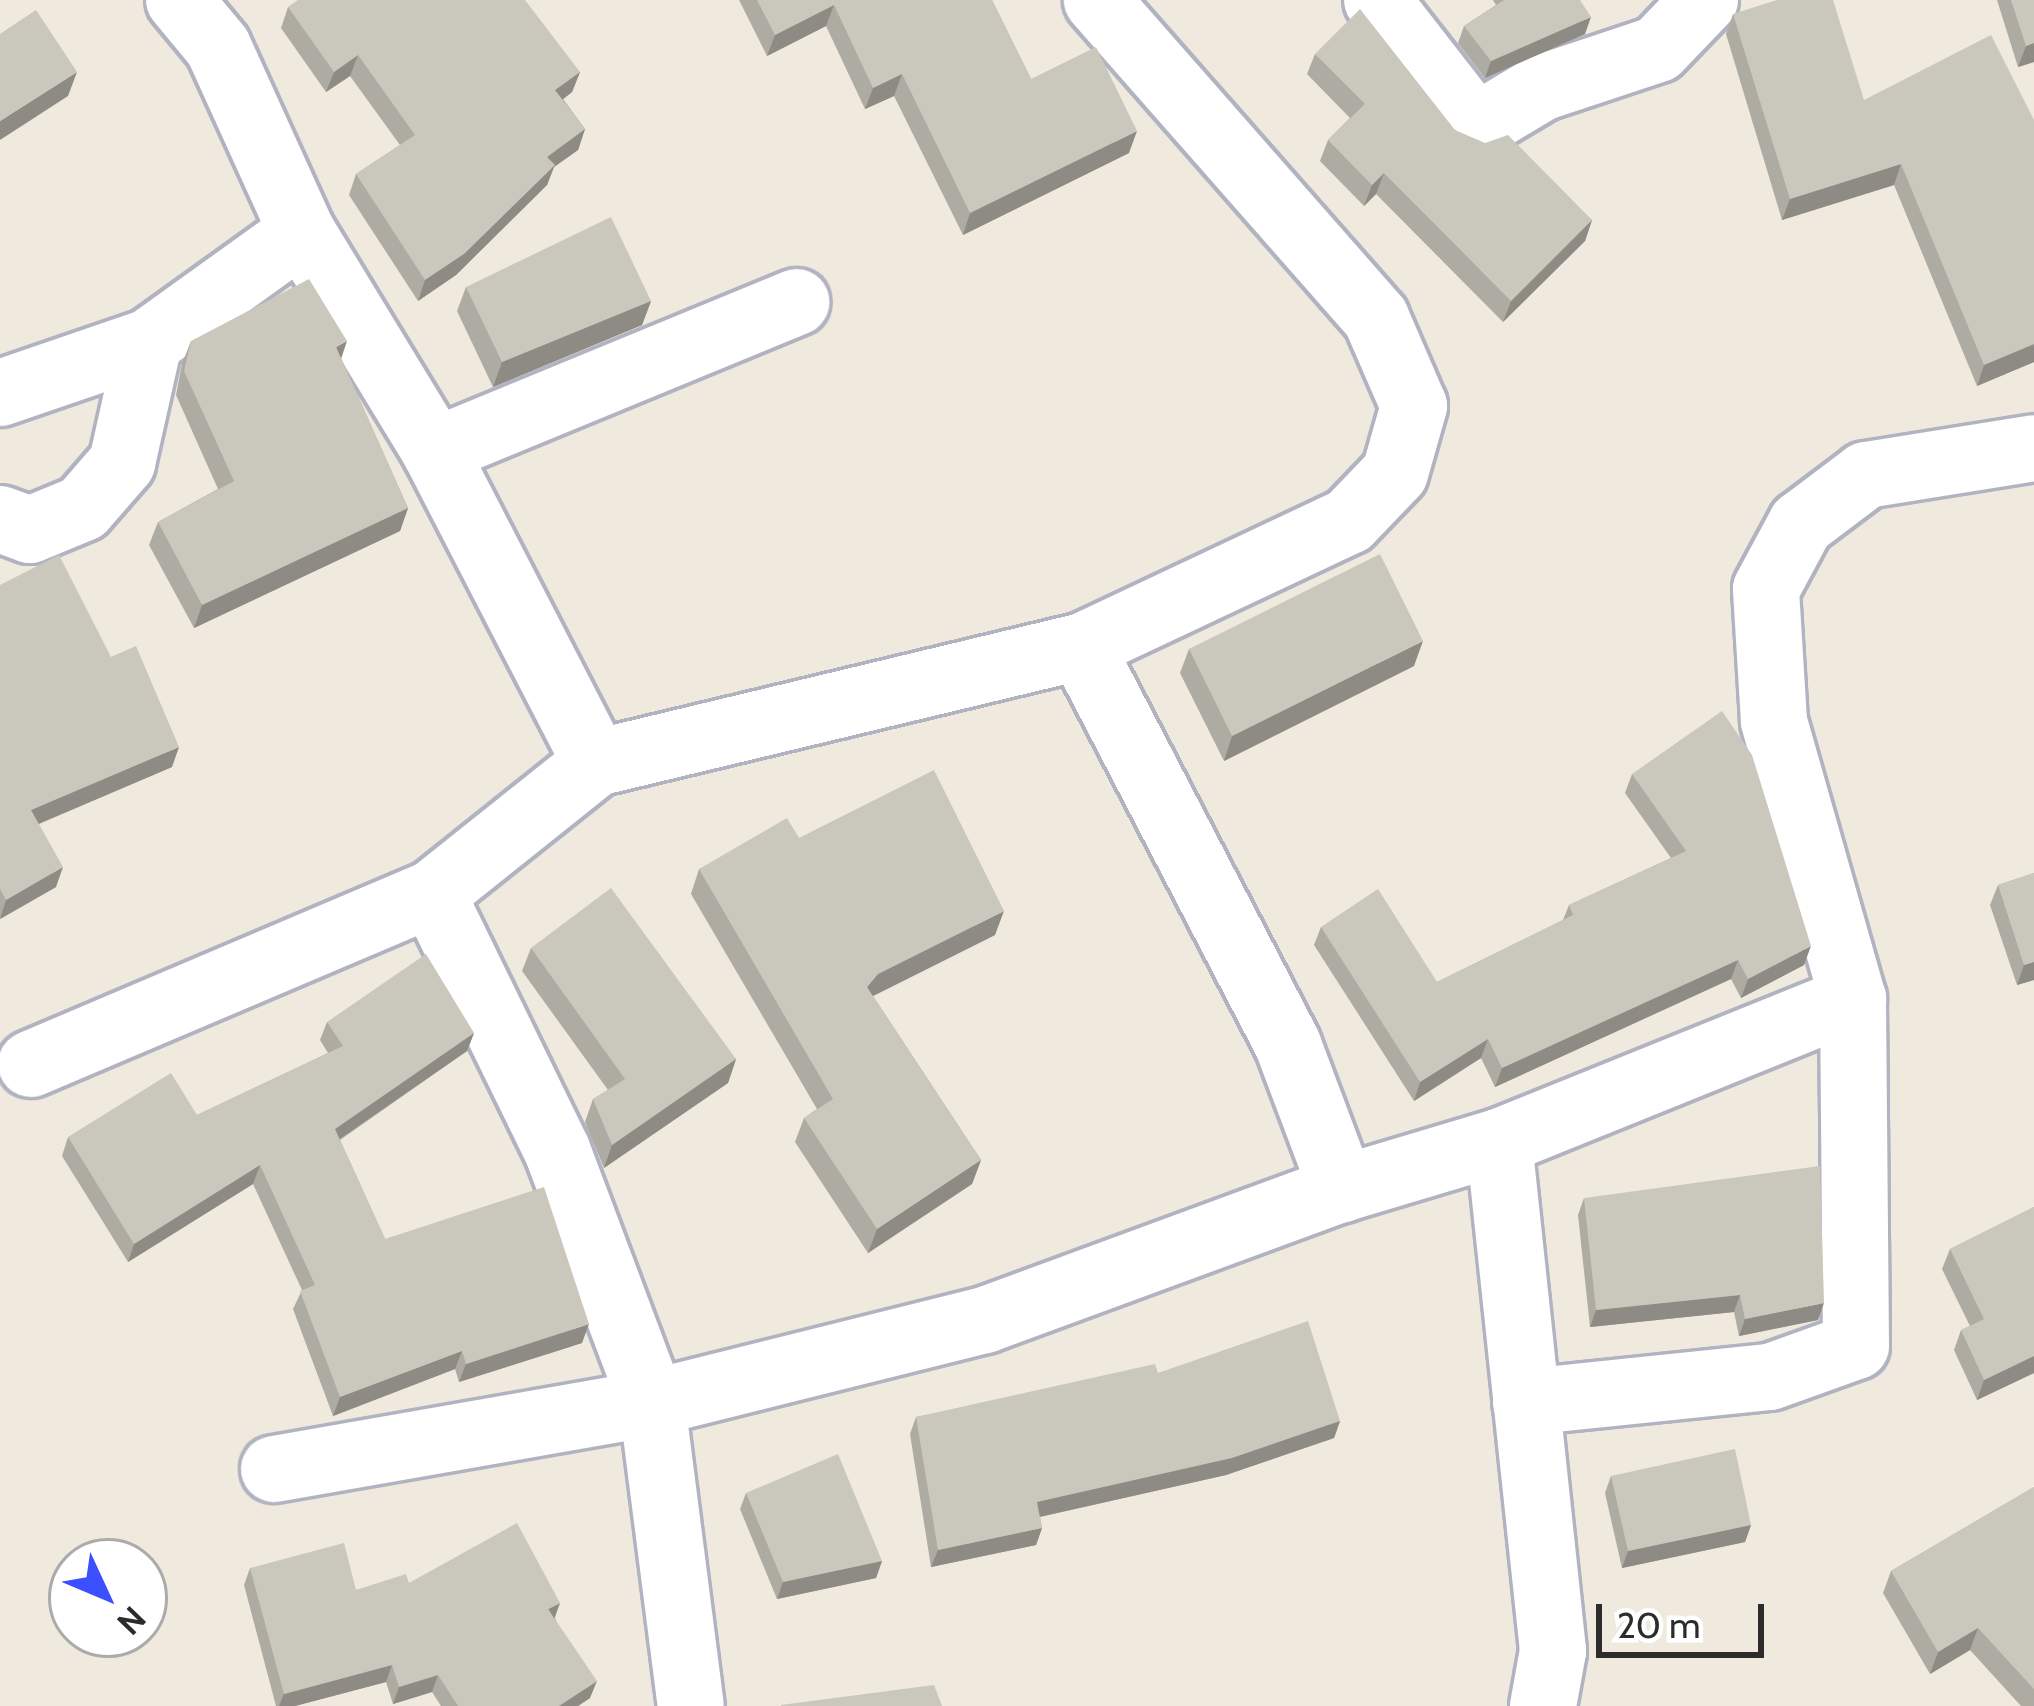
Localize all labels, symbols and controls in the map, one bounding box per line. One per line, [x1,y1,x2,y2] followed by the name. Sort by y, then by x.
[48,1538,168,1658] north arrow
[1602,1580,1770,1654] scale bar
[109,1599,154,1643] text: N
[1617,1603,1701,1647] text: 20 m

